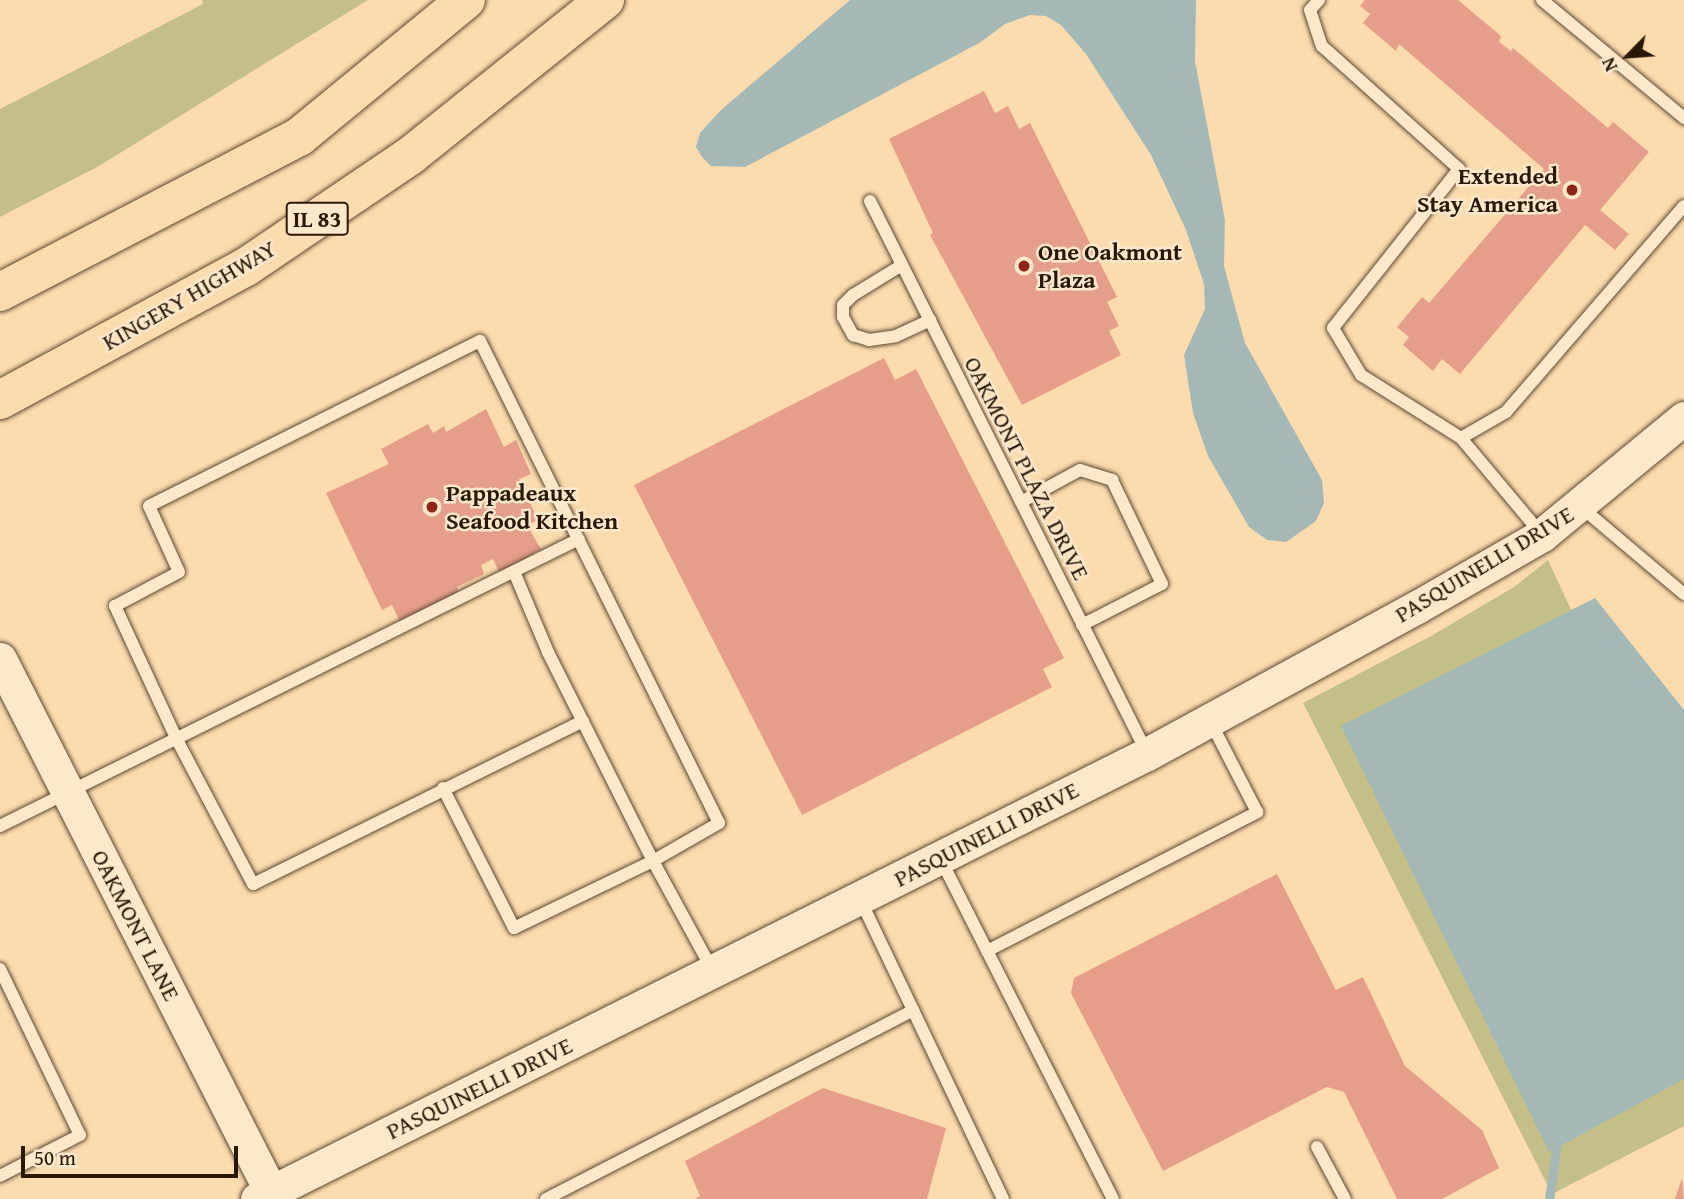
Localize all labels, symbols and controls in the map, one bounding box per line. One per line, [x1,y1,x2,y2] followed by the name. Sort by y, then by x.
[1593,21,1663,91] north arrow
[1594,53,1624,77] text: N
[1417,162,1558,218] place label: Extended Stay America
[1564,182,1580,198] marker: Extended Stay America
[286,200,348,238] road number: IL 83
[97,234,281,356] street label: KINGERY HIGHWAY
[1038,238,1182,294] place label: One Oakmont Plaza
[1016,258,1032,274] marker: One Oakmont Plaza
[958,352,1096,584] street label: OAKMONT PLAZA DRIVE
[446,479,618,535] place label: Pappadeaux Seafood Kitchen
[424,499,440,515] marker: Pappadeaux Seafood Kitchen
[1390,499,1578,629] street label: PASQUINELLI DRIVE
[889,775,1083,893] street label: PASQUINELLI DRIVE
[86,845,186,1005] street label: OAKMONT LANE
[381,1031,577,1145] street label: PASQUINELLI DRIVE
[24,1132,242,1176] scale bar
[34,1142,76,1173] text: 50 m

